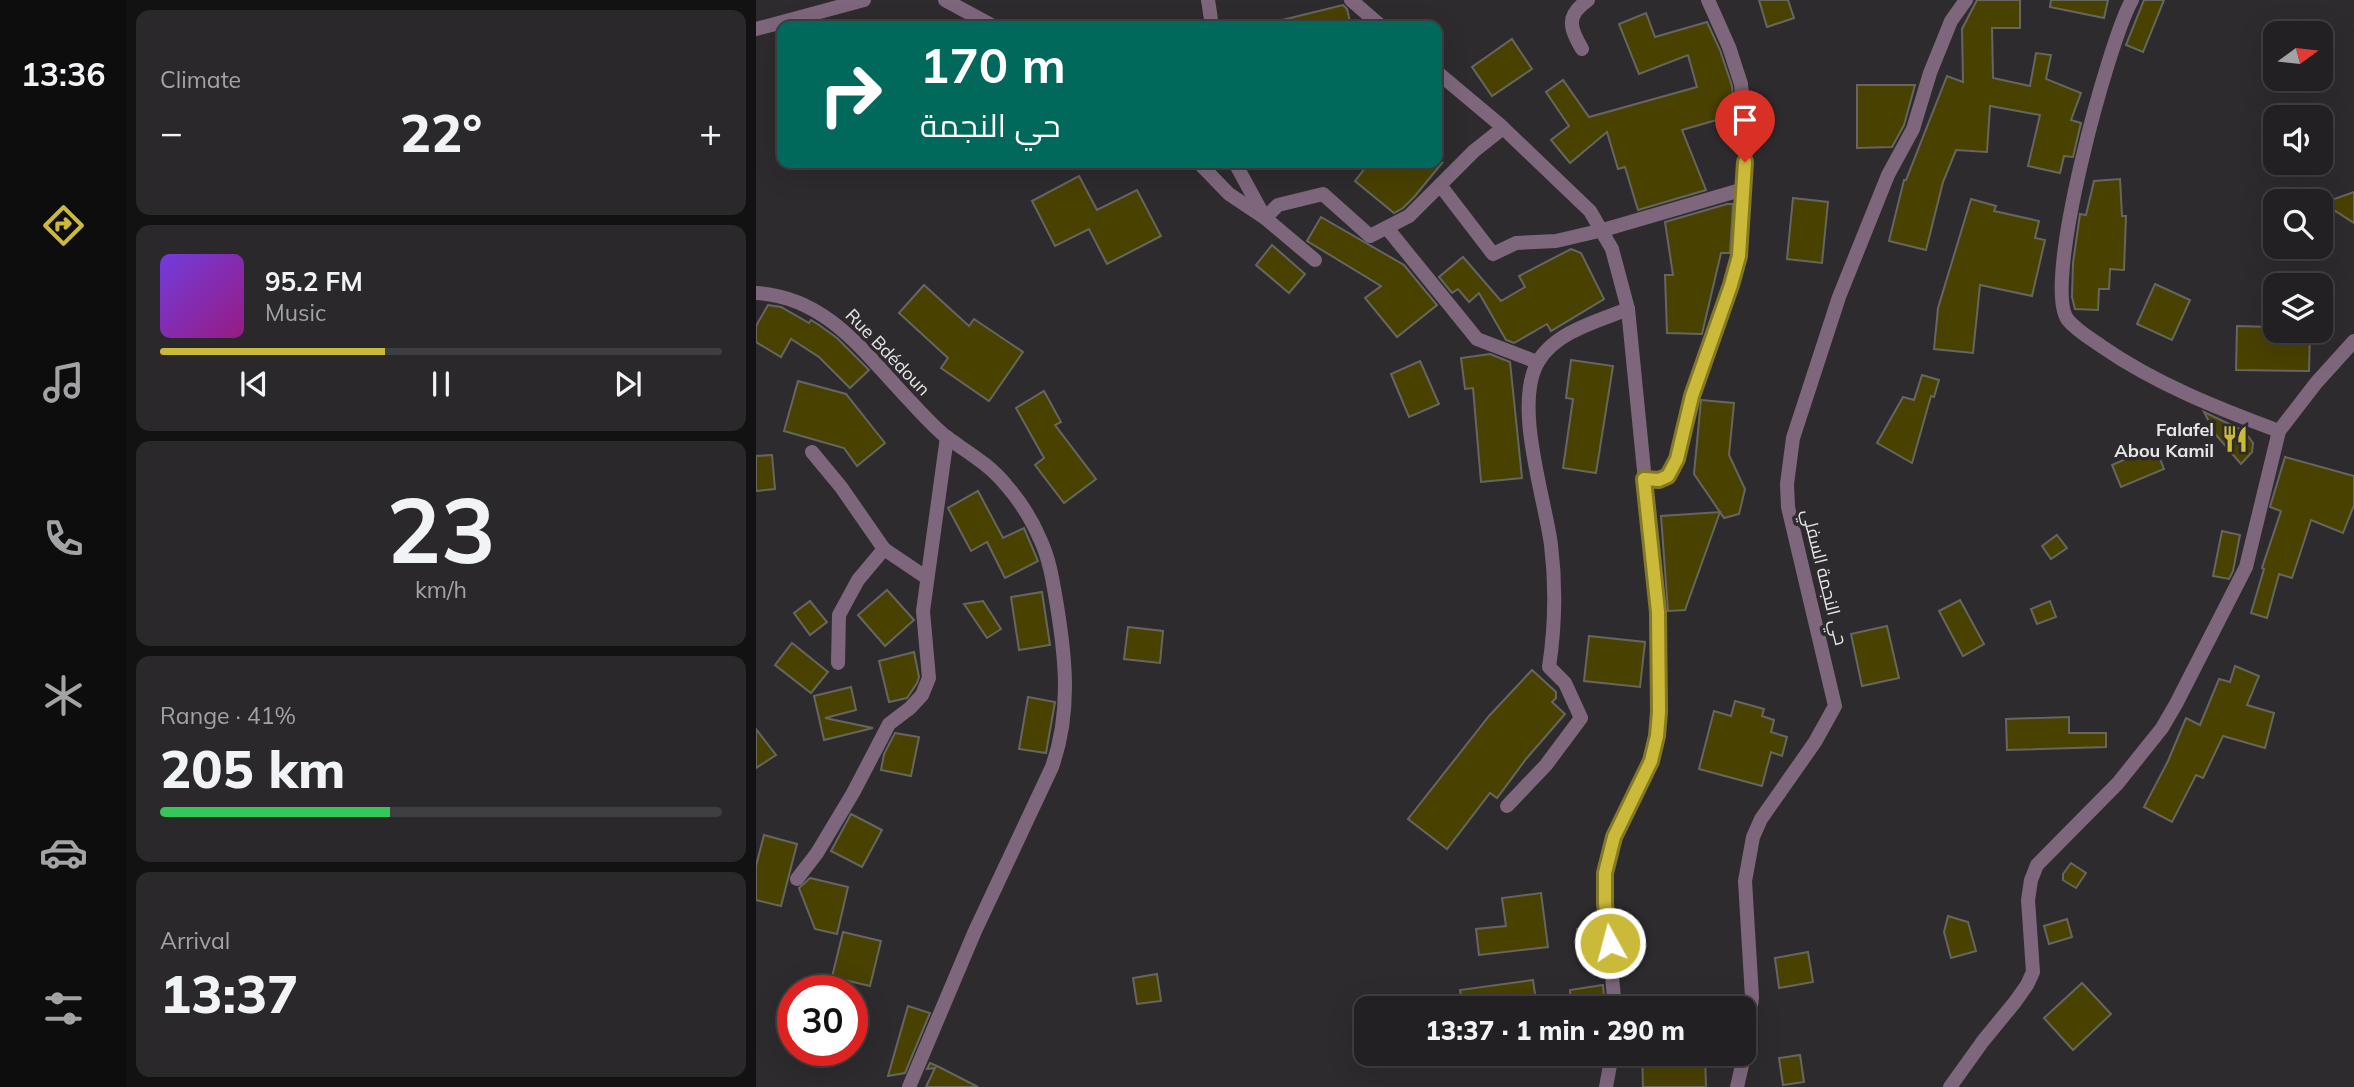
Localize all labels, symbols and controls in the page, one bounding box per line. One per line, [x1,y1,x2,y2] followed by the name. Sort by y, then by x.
[2263,21,2333,91] north arrow
[2263,21,2333,343] map controls
[920,34,1066,95] text: 170 m
[805,49,896,140] icon: right
[21,54,105,94] text: 13:36
[160,65,241,94] text: Climate
[1715,90,1775,162] pin
[400,100,482,165] text: 22°
[1726,101,1764,139] icon: arrive
[920,105,1061,145] text: حي النجمة
[2263,105,2333,175] button: sound
[160,108,183,156] text: −
[699,108,722,156] text: +
[2263,189,2333,259] button: search
[39,201,88,250] icon: directions
[265,265,363,298] text: 95.2 FM
[2263,273,2333,343] button: layers
[265,298,326,327] text: Music
[841,304,935,400] street label: Rue Bdédoun
[39,358,88,407] icon: music
[235,365,273,403] icon: previous
[422,365,460,403] icon: pause
[609,365,647,403] icon: next
[2114,418,2214,462] place label: Falafel Abou Kamil
[2220,424,2250,454] restaurant icon: Falafel Abou Kamil
[386,472,496,586] text: 23
[1794,507,1853,648] street label: حي النجمة السفلي
[39,514,88,563] icon: phone
[415,575,467,604] text: km/h
[39,671,88,720] icon: climate
[160,701,296,730] text: Range · 41%
[160,736,345,801] text: 205 km
[39,828,88,877] icon: car
[1573,906,1647,980] position arrow
[160,926,230,955] text: Arrival
[160,961,298,1026] text: 13:37
[777,975,868,1066] speed limit sign: 30
[39,984,88,1033] icon: filters
[1425,1014,1685,1047] text: 13:37 · 1 min · 290 m

